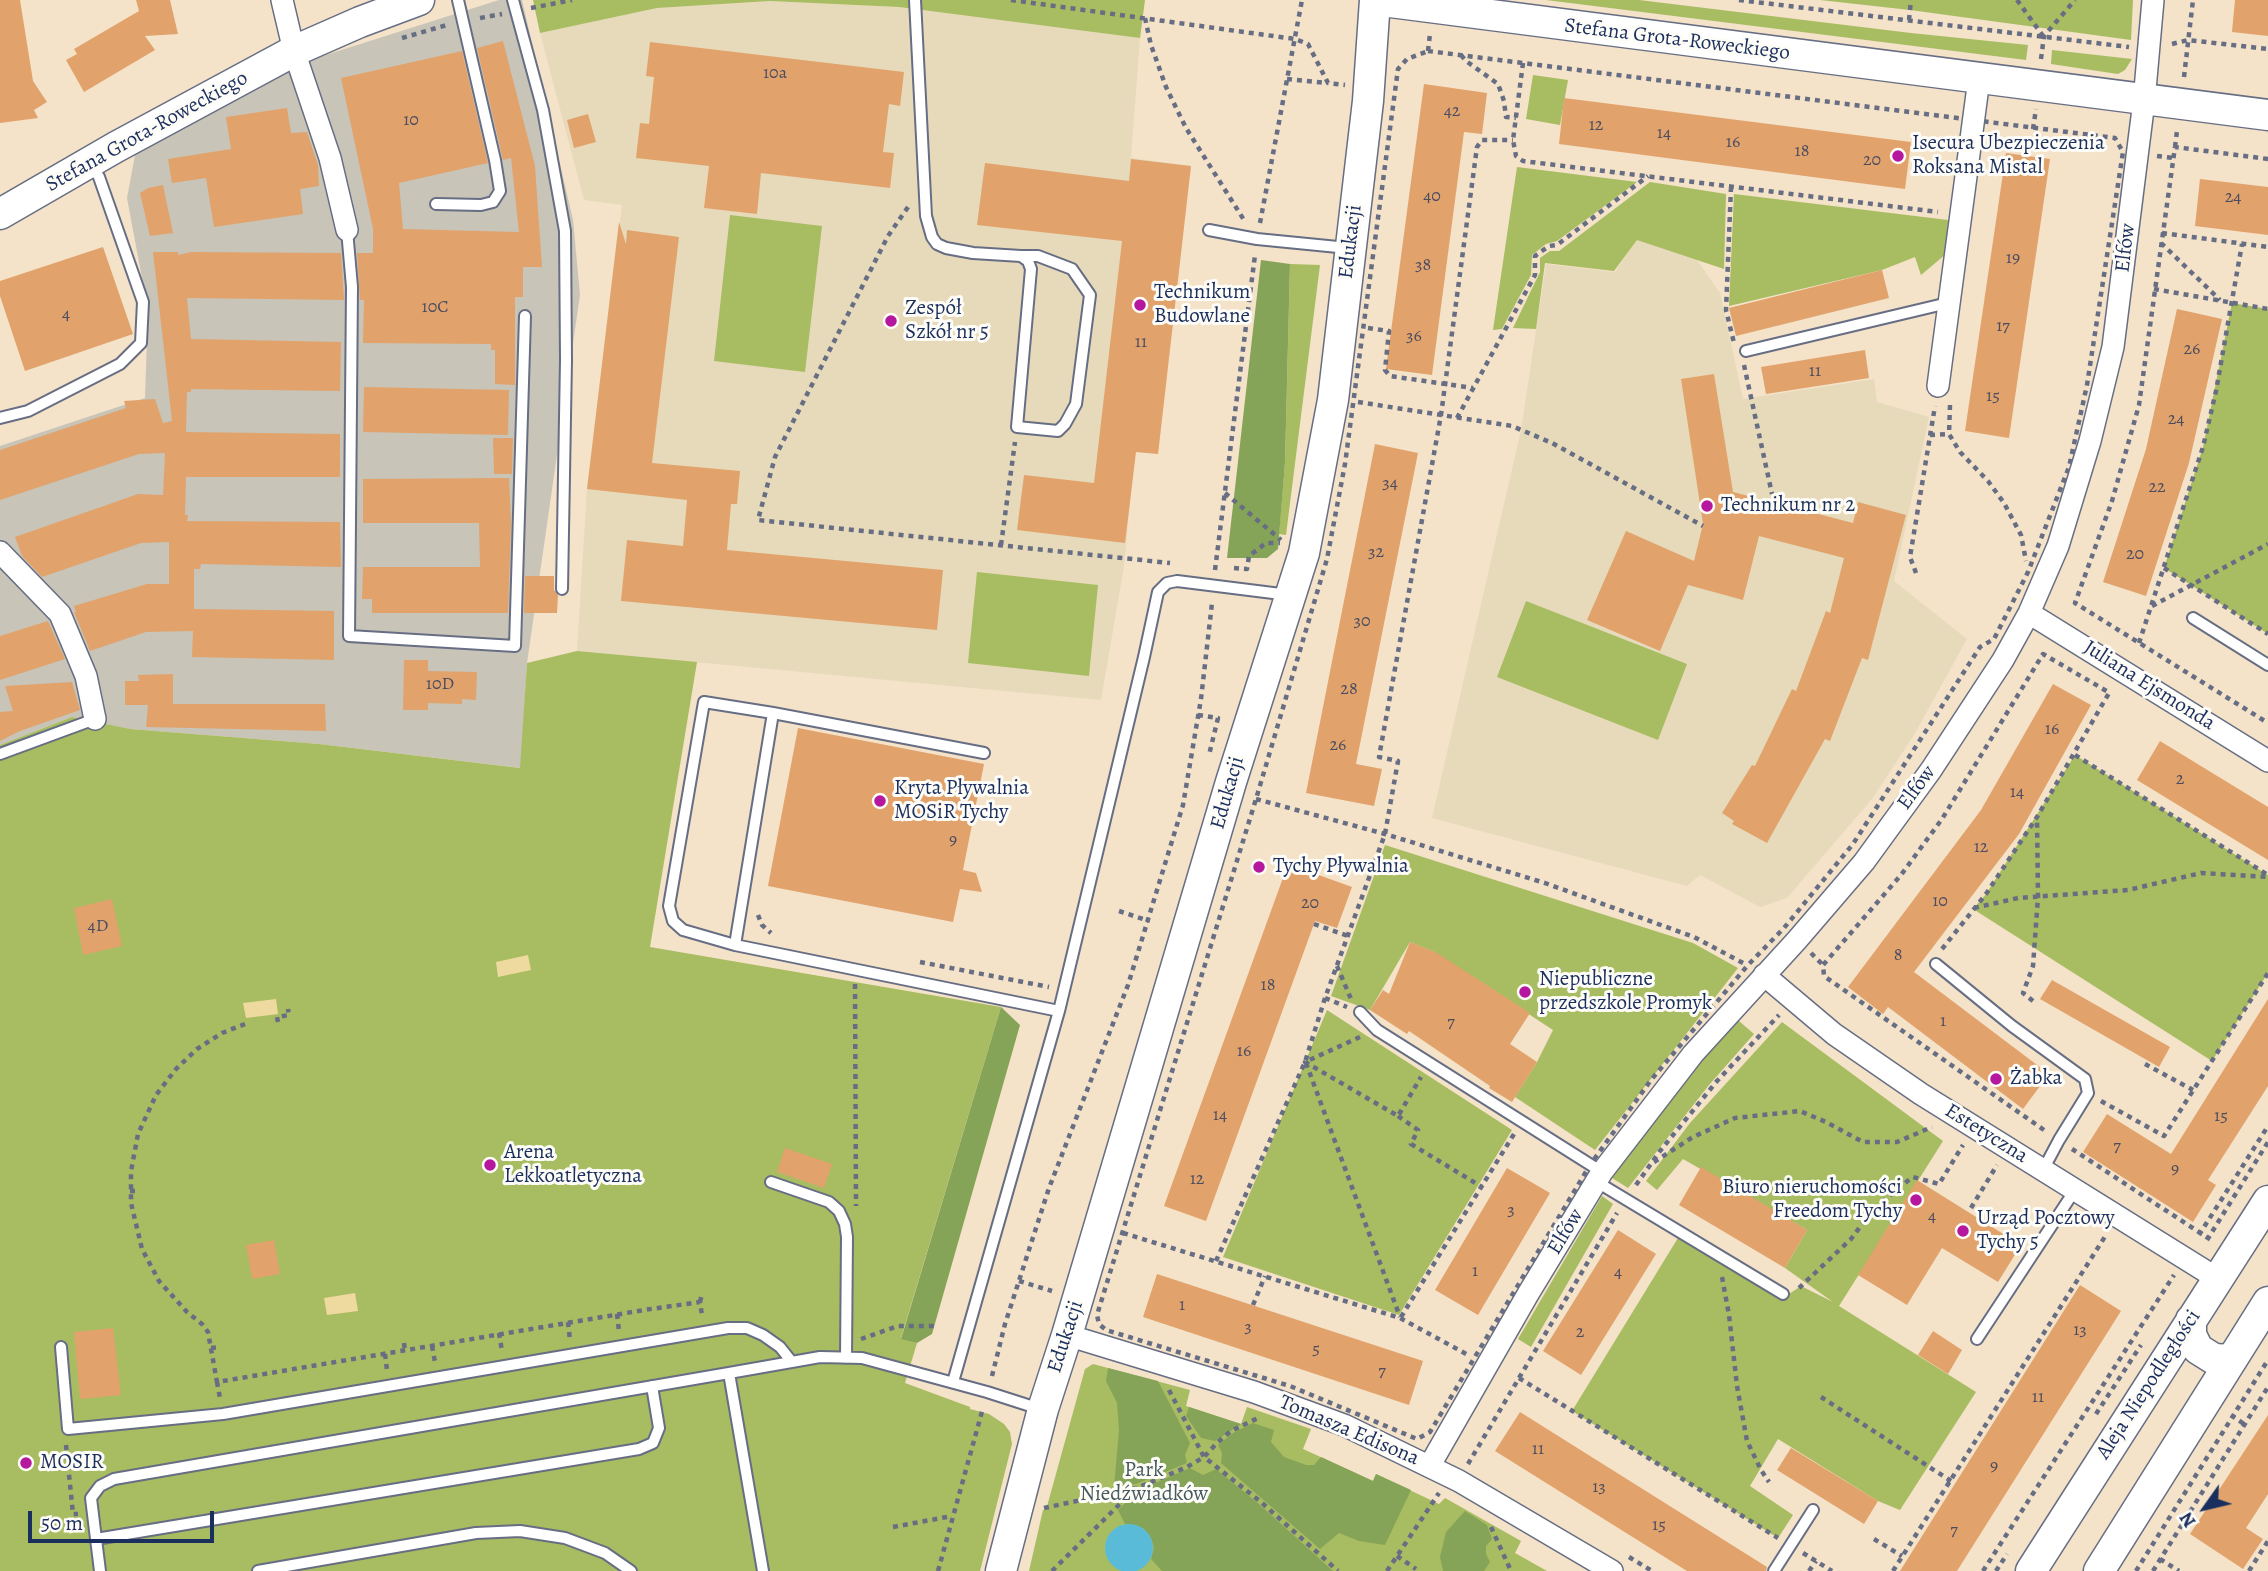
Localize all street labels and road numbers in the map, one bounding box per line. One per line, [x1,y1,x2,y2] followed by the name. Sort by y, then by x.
[1563,14,1791,66] street label: Stefana Grota-Roweckiego
[42,66,252,198] street label: Stefana Grota-Roweckiego
[1334,204,1368,280] street label: Edukacji
[2111,222,2141,274] street label: Elfów
[2079,635,2219,737] street label: Juliana Ejsmonda
[1206,754,1250,832] street label: Edukacji
[1892,761,1942,815] street label: Elfów
[1940,1099,2032,1169] street label: Estetyczna
[1543,1205,1589,1259] street label: Elfów
[1043,1298,1089,1376] street label: Edukacji
[2091,1306,2207,1464] street label: Aleja Niepodległości
[1275,1390,1423,1472] street label: Tomasza Edisona

